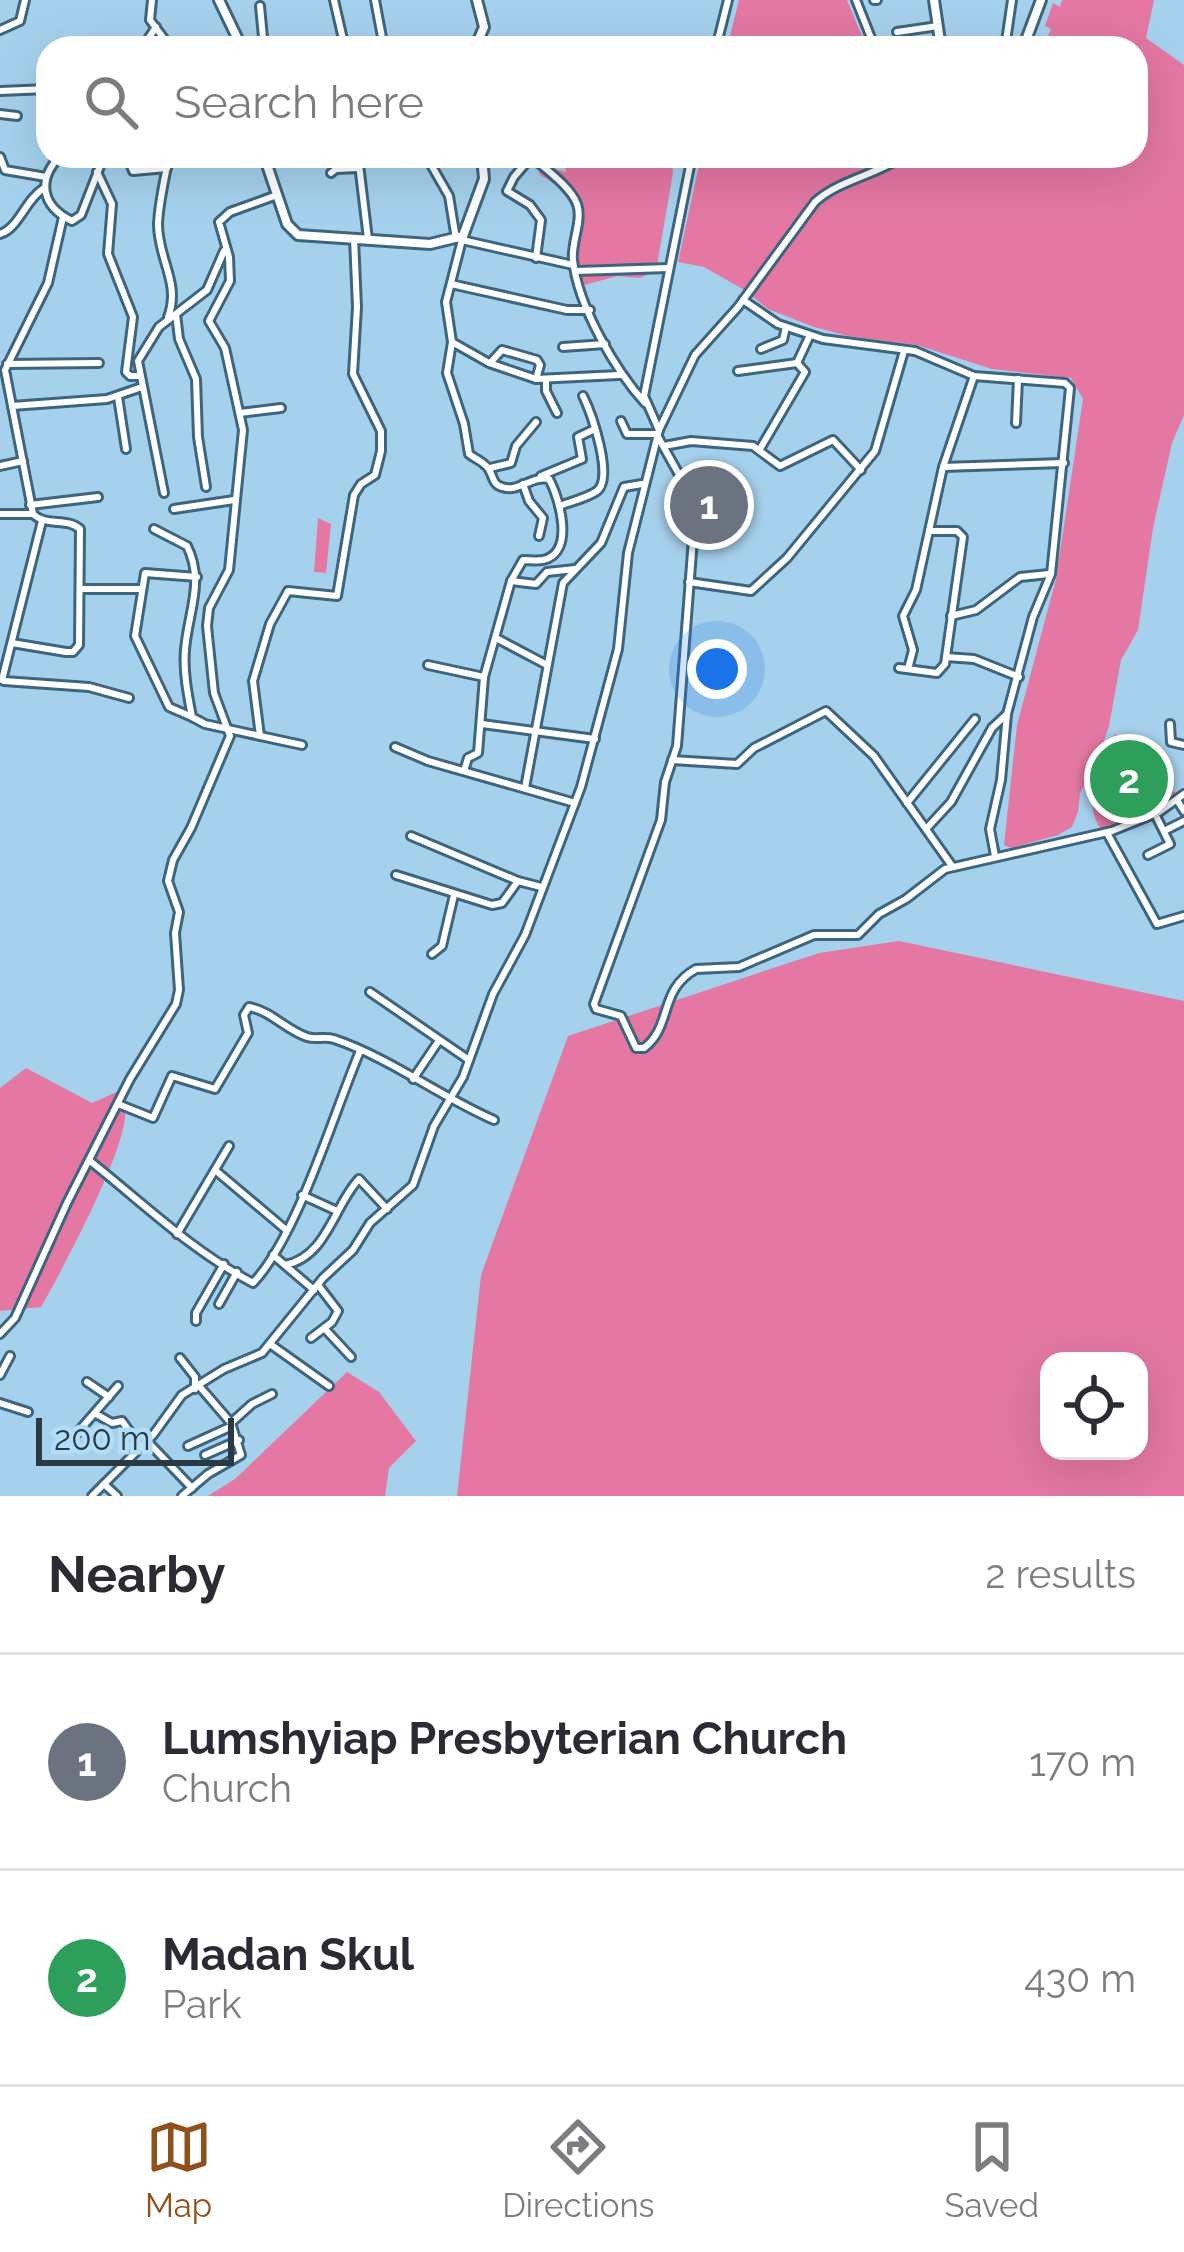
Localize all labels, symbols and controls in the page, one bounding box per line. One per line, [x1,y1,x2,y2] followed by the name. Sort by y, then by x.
[36,36,1148,168] search box
[78,69,144,135] icon: search
[174,76,424,129] text: Search here
[670,460,748,550] pin: 1
[687,639,747,699] your location
[1090,734,1168,824] pin: 2
[1040,1352,1148,1460] map controls
[1040,1352,1148,1460] button: locate
[36,1412,234,1465] scale bar
[54,1419,150,1458] text: 200 m
[48,1544,225,1604] text: Nearby
[985,1551,1136,1597] text: 2 results
[162,1712,847,1765] text: Lumshyiap Presbyterian Church
[77,1739,97,1785] text: 1
[1029,1739,1136,1785] text: 170 m
[162,1765,292,1811] text: Church
[162,1928,414,1981] text: Madan Skul
[76,1955,98,2001] text: 2
[1024,1955,1136,2001] text: 430 m
[162,1981,242,2027] text: Park
[145,2114,212,2225] tab: Map
[502,2114,655,2225] tab: Directions
[945,2114,1039,2225] tab: Saved

